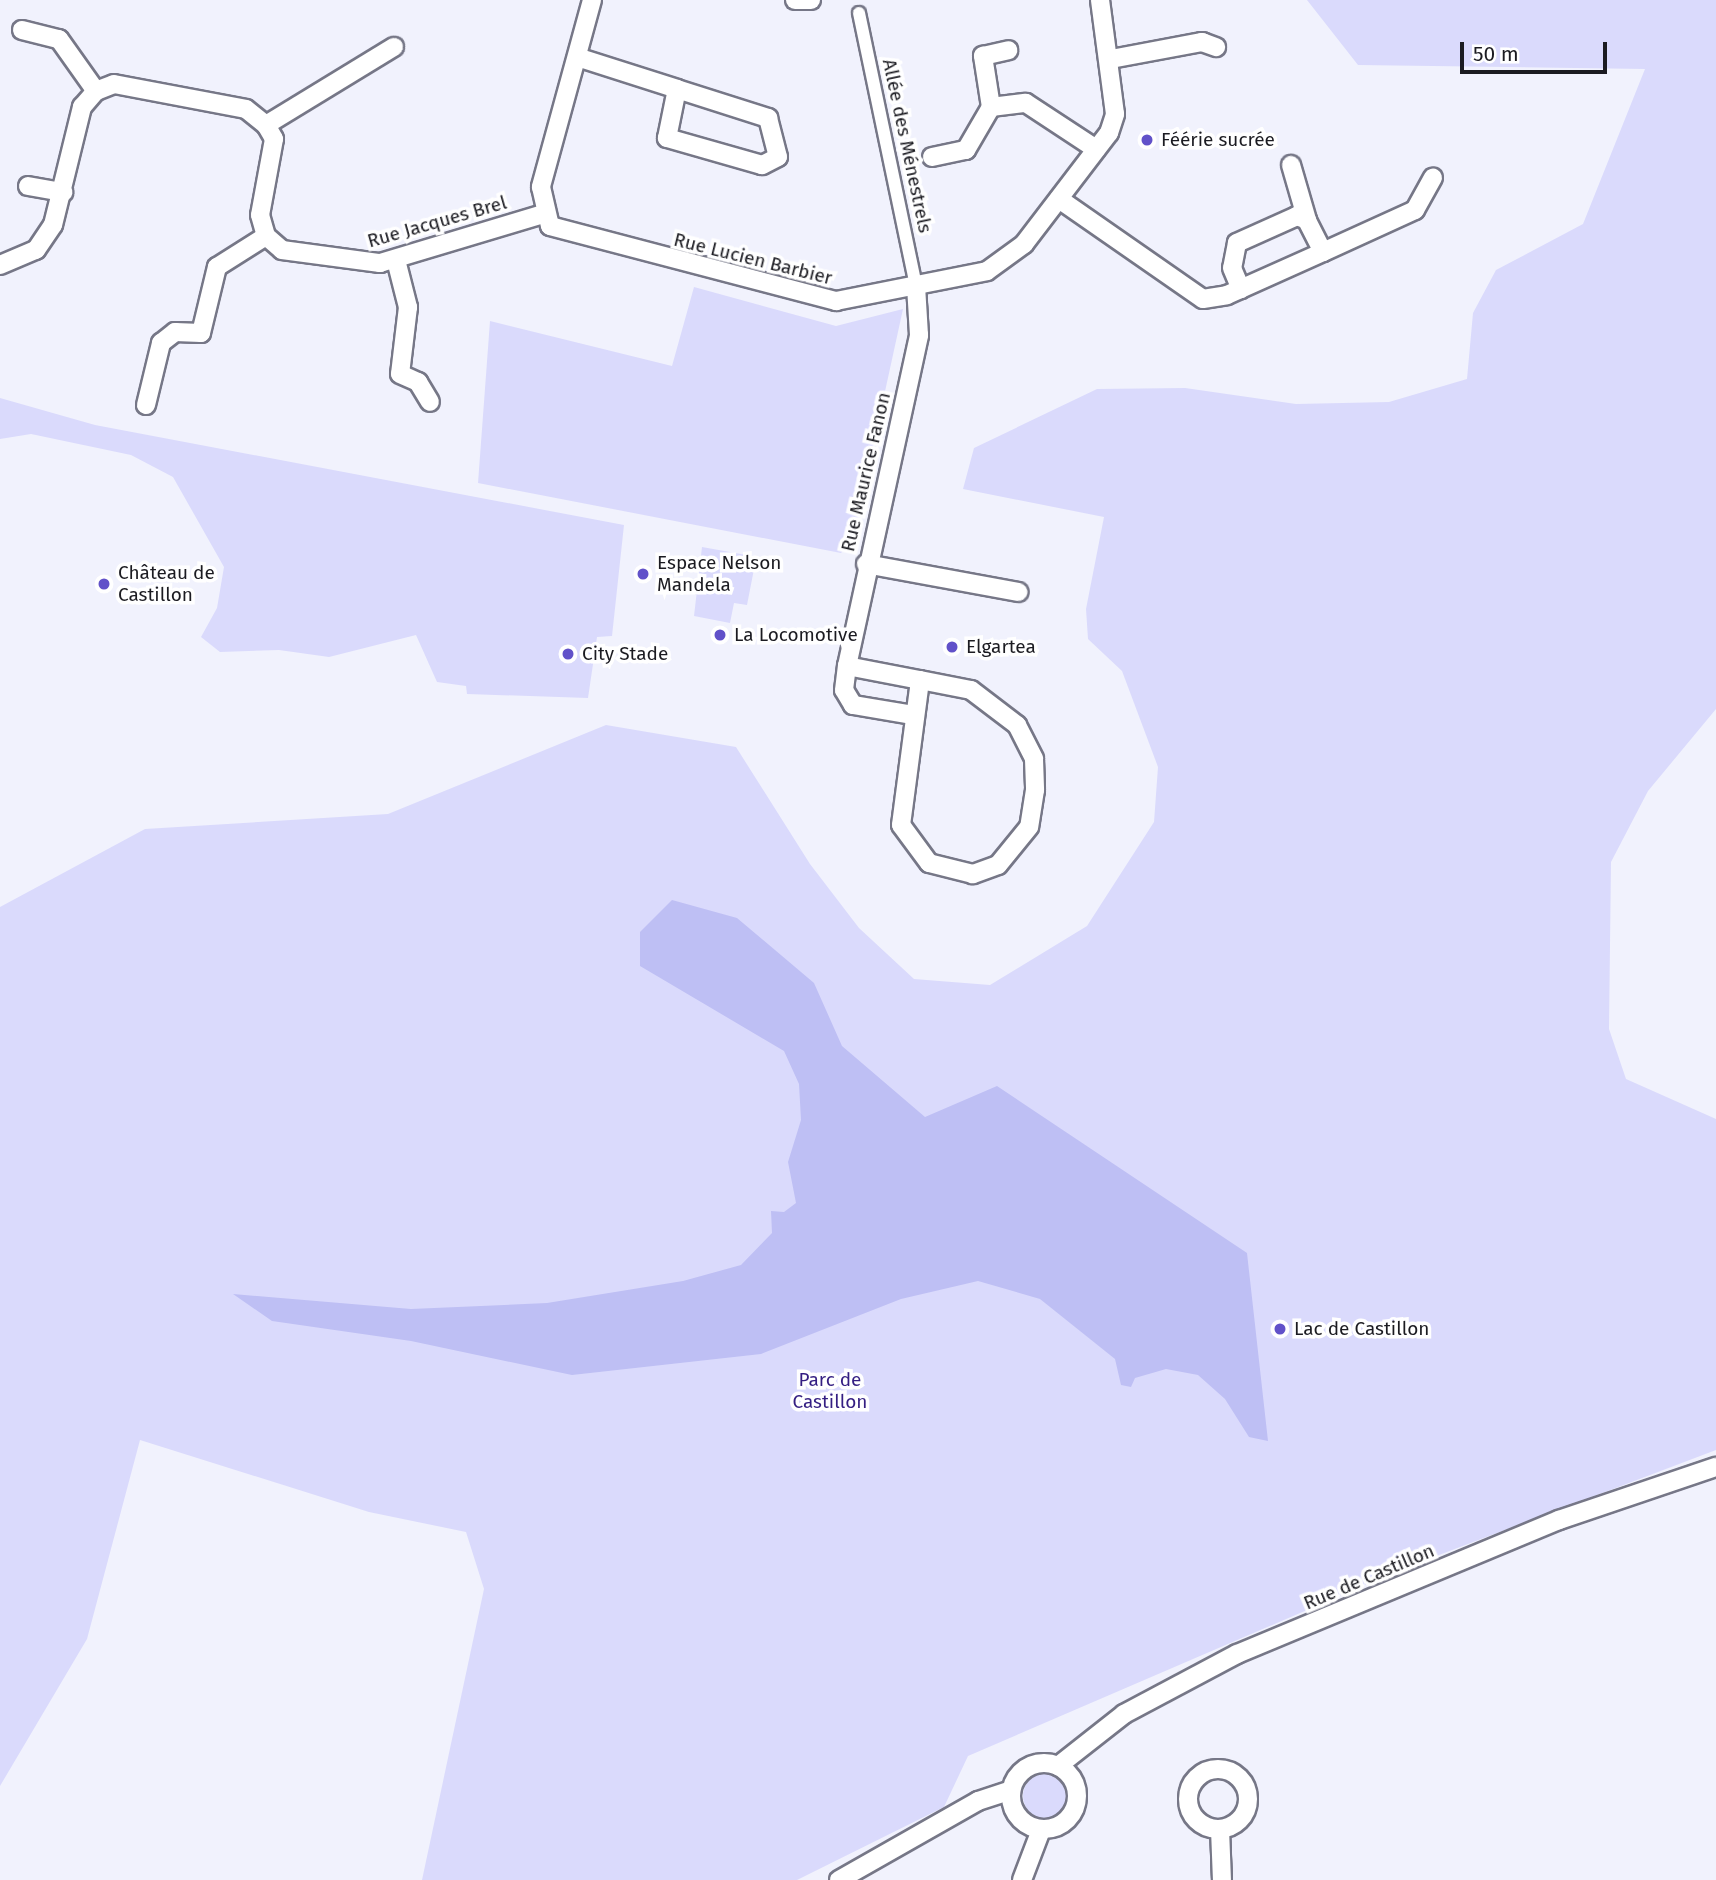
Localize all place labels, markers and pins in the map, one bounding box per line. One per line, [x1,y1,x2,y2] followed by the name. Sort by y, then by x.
[1161,129,1275,151] place label: Féérie sucrée
[1139,132,1155,148] marker: Féérie sucrée
[657,552,781,596] place label: Espace Nelson Mandela
[118,562,215,606] place label: Château de Castillon
[635,566,651,582] marker: Espace Nelson Mandela
[96,576,112,592] marker: Château de Castillon
[734,624,858,646] place label: La Locomotive
[712,627,728,643] marker: La Locomotive
[966,636,1036,658] place label: Elgartea
[944,639,960,655] marker: Elgartea
[582,643,668,665] place label: City Stade
[560,646,576,662] marker: City Stade
[1294,1318,1429,1340] place label: Lac de Castillon
[1272,1321,1288,1337] marker: Lac de Castillon

